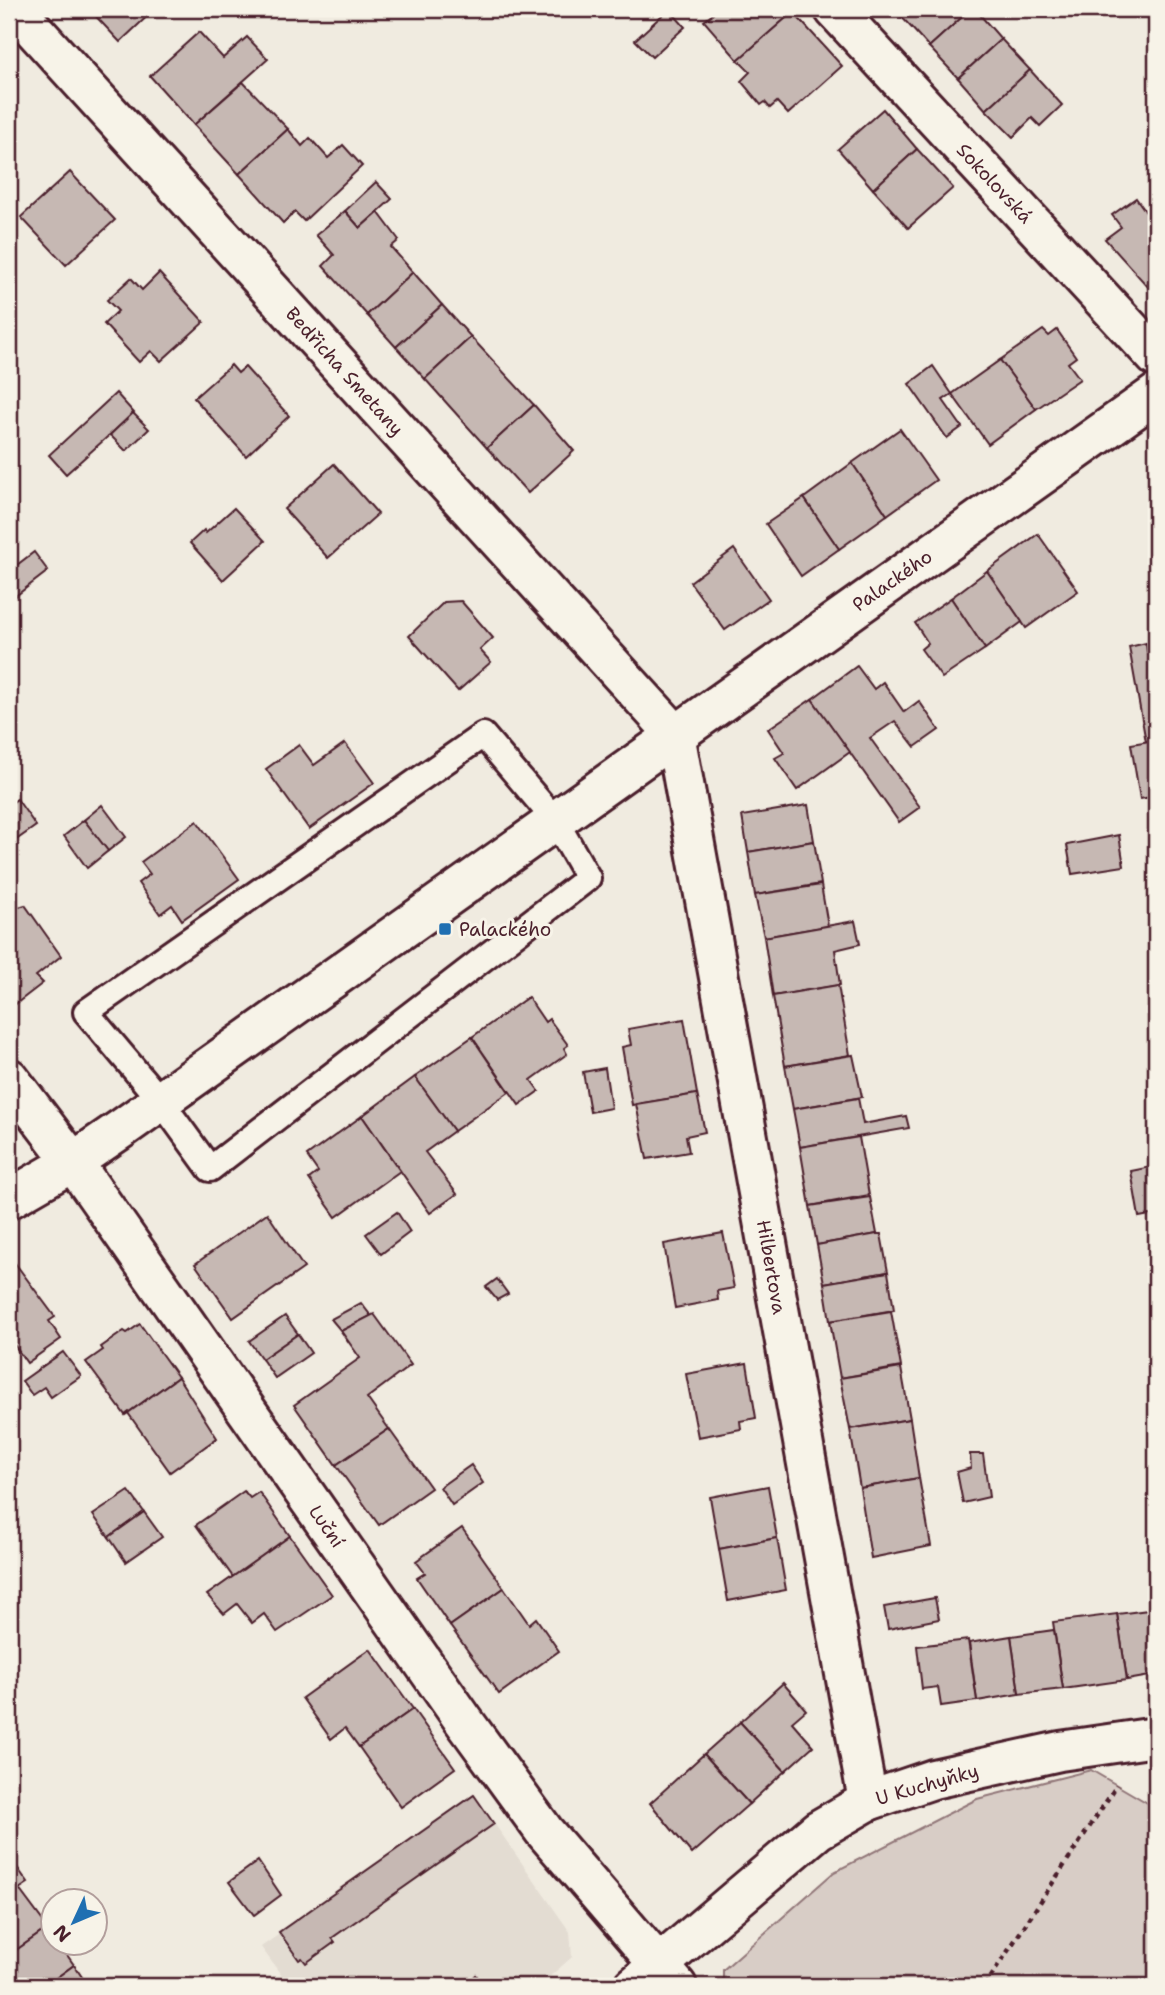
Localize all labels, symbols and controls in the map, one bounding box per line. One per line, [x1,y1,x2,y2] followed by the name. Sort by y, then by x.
[951,138,1038,229] street label: Sokolovská
[280,302,409,441] street label: Bedřicha Smetany
[847,544,937,617] street label: Palackého
[459,917,551,942] place label: Palackého
[437,921,453,937] marker: Palackého
[751,1218,792,1316] street label: Hilbertova
[303,1500,351,1553] street label: Luční
[873,1758,981,1811] street label: U Kuchyňky
[38,1886,108,1956] north arrow
[48,1919,76,1948] text: N

